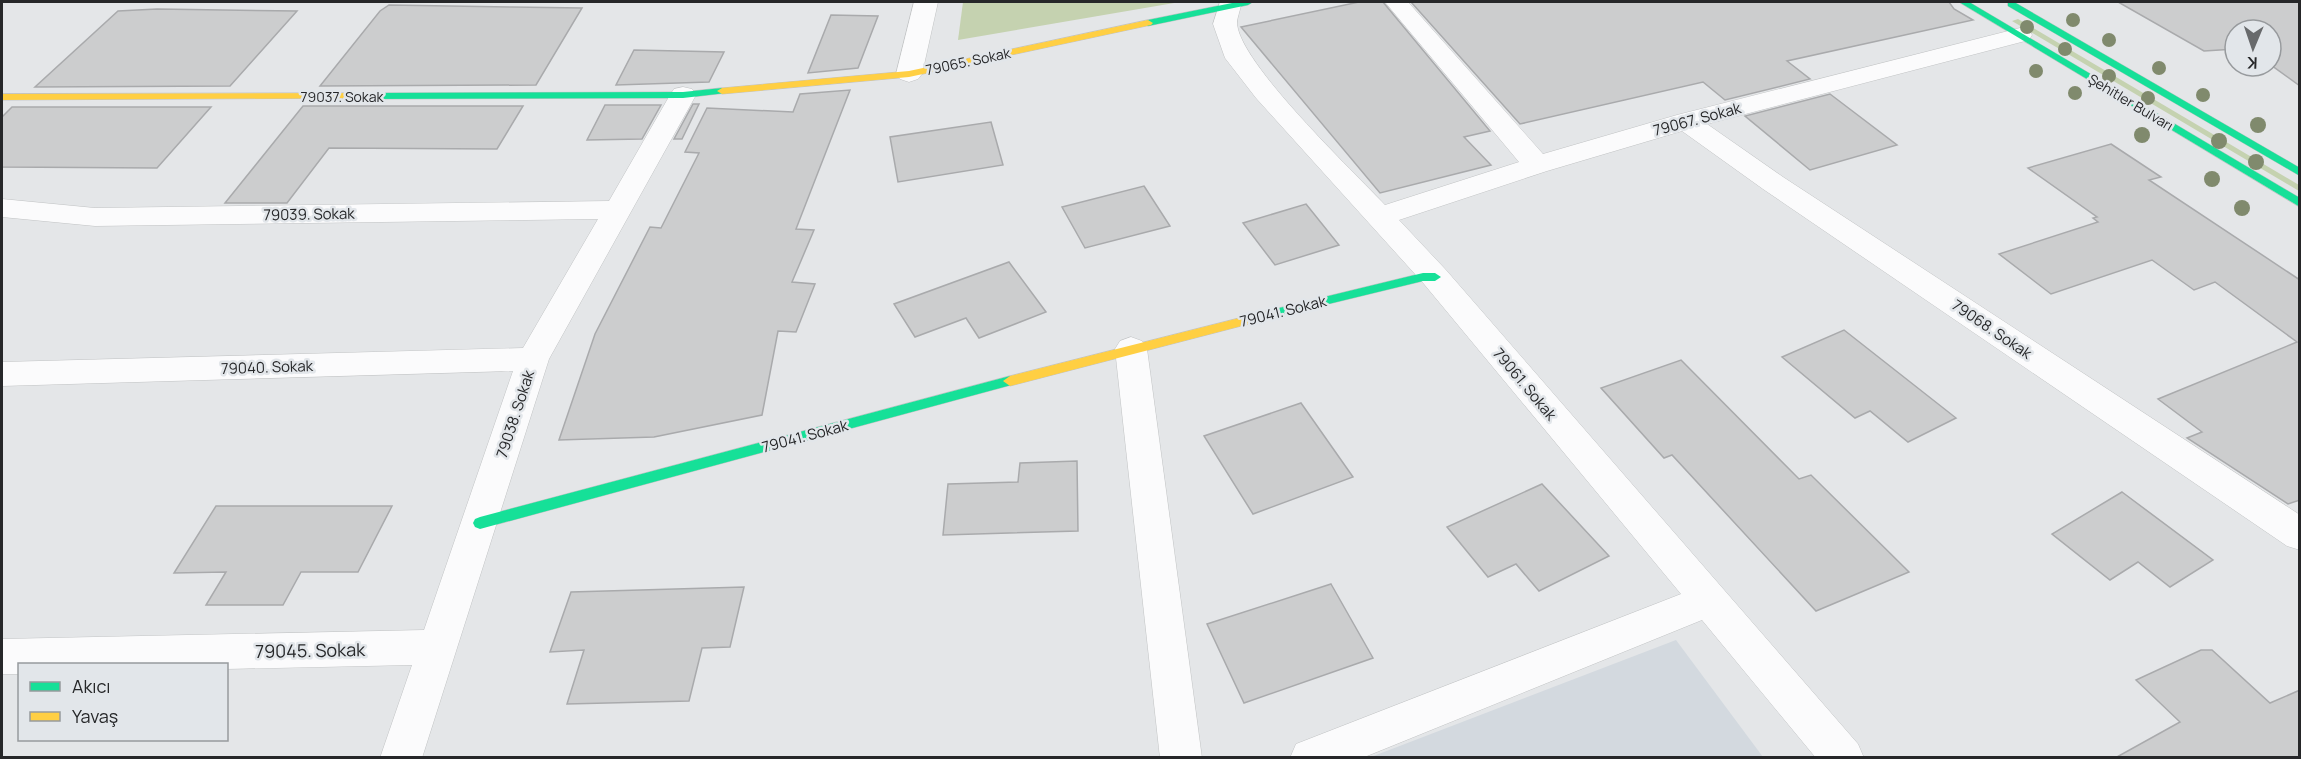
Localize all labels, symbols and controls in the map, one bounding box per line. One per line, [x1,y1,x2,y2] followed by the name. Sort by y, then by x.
[2223,18,2283,78] north arrow
[924,43,1013,79] street label: 79065. Sokak
[2246,52,2258,74] text: K
[2085,69,2177,135] street label: Şehitler Bulvarı
[300,87,385,106] street label: 79037. Sokak
[1651,97,1744,141] street label: 79067. Sokak
[263,203,355,225] street label: 79039. Sokak
[1238,290,1329,332] street label: 79041. Sokak
[1948,295,2037,364] street label: 79068. Sokak
[1489,343,1562,425] street label: 79061. Sokak
[221,355,314,379] street label: 79040. Sokak
[491,367,539,461] street label: 79038. Sokak
[760,414,851,458] street label: 79041. Sokak
[255,637,366,663] street label: 79045. Sokak
[18,663,228,741] legend
[72,674,110,698] text: Akıcı
[72,704,118,728] text: Yavaş

